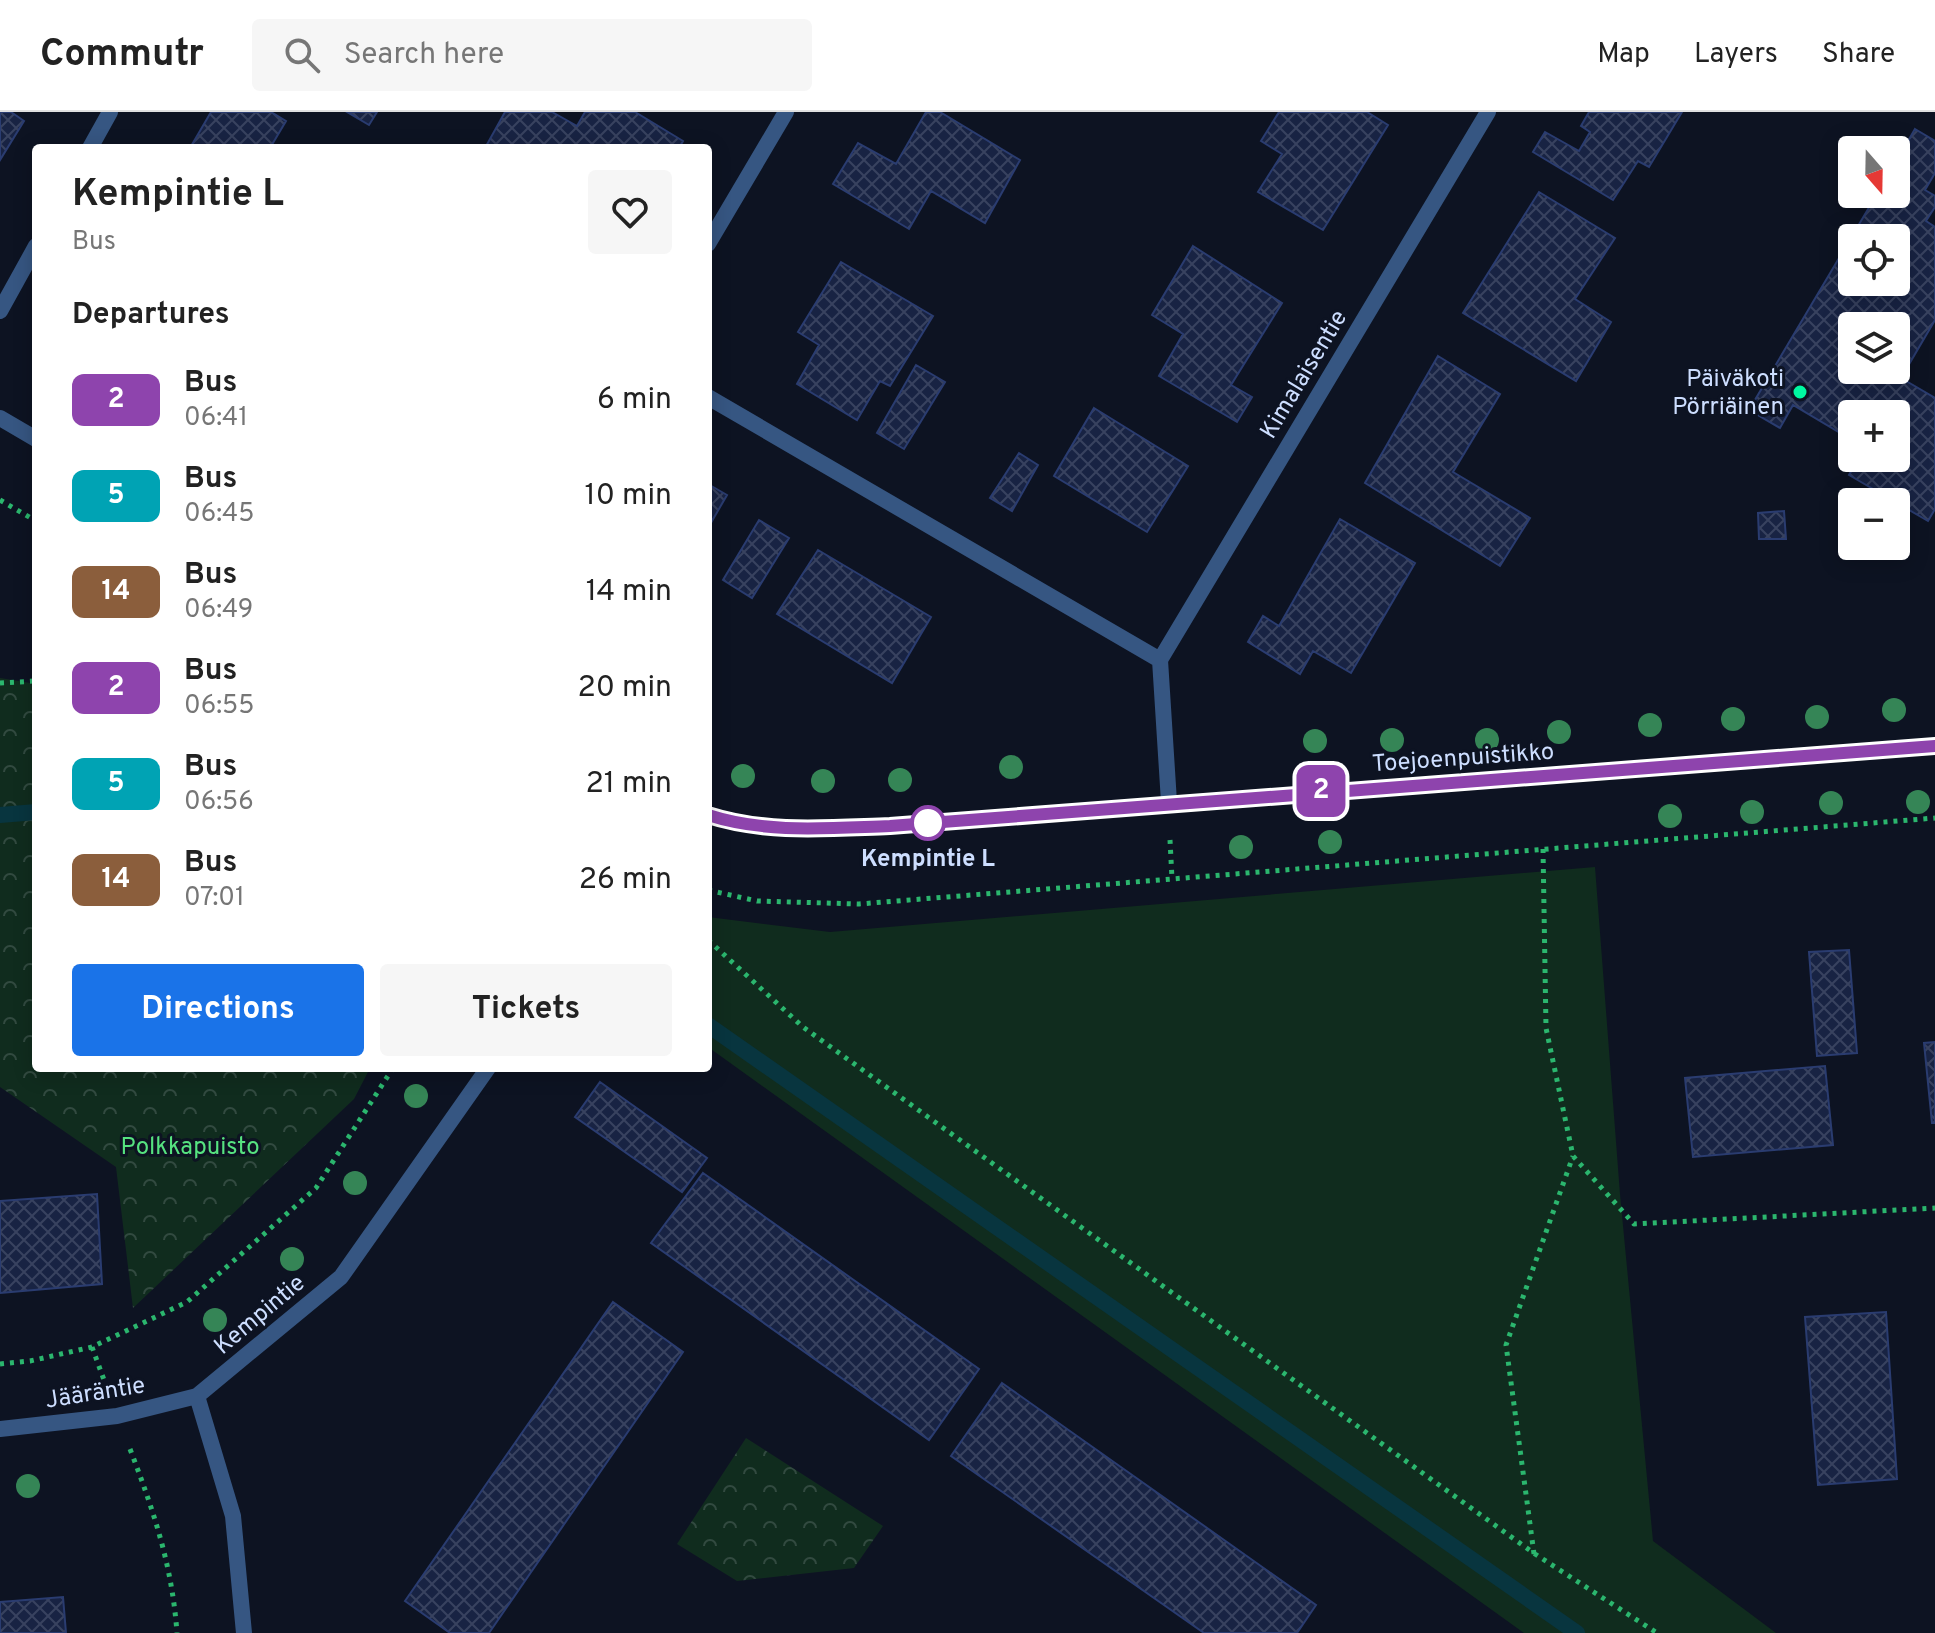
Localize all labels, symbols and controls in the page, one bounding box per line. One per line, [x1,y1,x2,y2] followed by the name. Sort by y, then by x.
[252,19,812,91] search box
[40,31,204,80] text: Commutr
[280,33,324,77] icon: search
[344,37,504,74] text: Search here
[1597,37,1650,73] text: Map
[1694,37,1778,73] text: Layers
[1822,37,1895,73] text: Share
[1838,136,1910,208] north arrow
[1838,136,1910,560] map controls
[588,170,672,254] button: heart
[72,171,284,220] text: Kempintie L
[1838,224,1910,296] button: locate
[72,226,116,259] text: Bus
[72,297,230,334] text: Departures
[1255,305,1355,445] street label: Kimalaisentie
[1838,312,1910,384] button: layers
[184,365,237,402] text: Bus
[1672,365,1784,423] place label: Päiväkoti Pörriäinen
[107,382,125,418] text: 2
[597,382,672,419] text: 6 min
[1791,383,1809,401] marker: Päiväkoti Pörriäinen
[1838,400,1910,472] button: +
[184,402,248,435] text: 06:41
[184,461,237,498] text: Bus
[107,478,125,514] text: 5
[585,478,672,515] text: 10 min
[1838,488,1910,560] button: −
[184,498,254,531] text: 06:45
[184,557,237,594] text: Bus
[101,574,131,610] text: 14
[586,574,672,611] text: 14 min
[184,594,253,627] text: 06:49
[184,653,237,690] text: Bus
[107,670,125,706] text: 2
[577,670,672,707] text: 20 min
[184,690,254,723] text: 06:55
[1371,738,1555,780] street label: Toejoenpuistikko
[184,749,237,786] text: Bus
[1295,765,1347,817] line badge: 2
[107,766,125,802] text: 5
[585,766,672,803] text: 21 min
[1312,773,1330,809] text: 2
[184,786,254,819] text: 06:56
[911,806,945,840] marker: Kempintie L
[184,845,237,882] text: Bus
[861,845,995,875] place label: Kempintie L
[101,862,131,898] text: 14
[579,862,672,899] text: 26 min
[184,882,245,915] text: 07:01
[72,964,364,1056] button: Directions
[380,964,672,1056] button: Tickets
[120,1133,260,1163] park label: Polkkapuisto
[209,1269,312,1362] street label: Kempintie
[43,1371,147,1417] street label: Jääräntie

